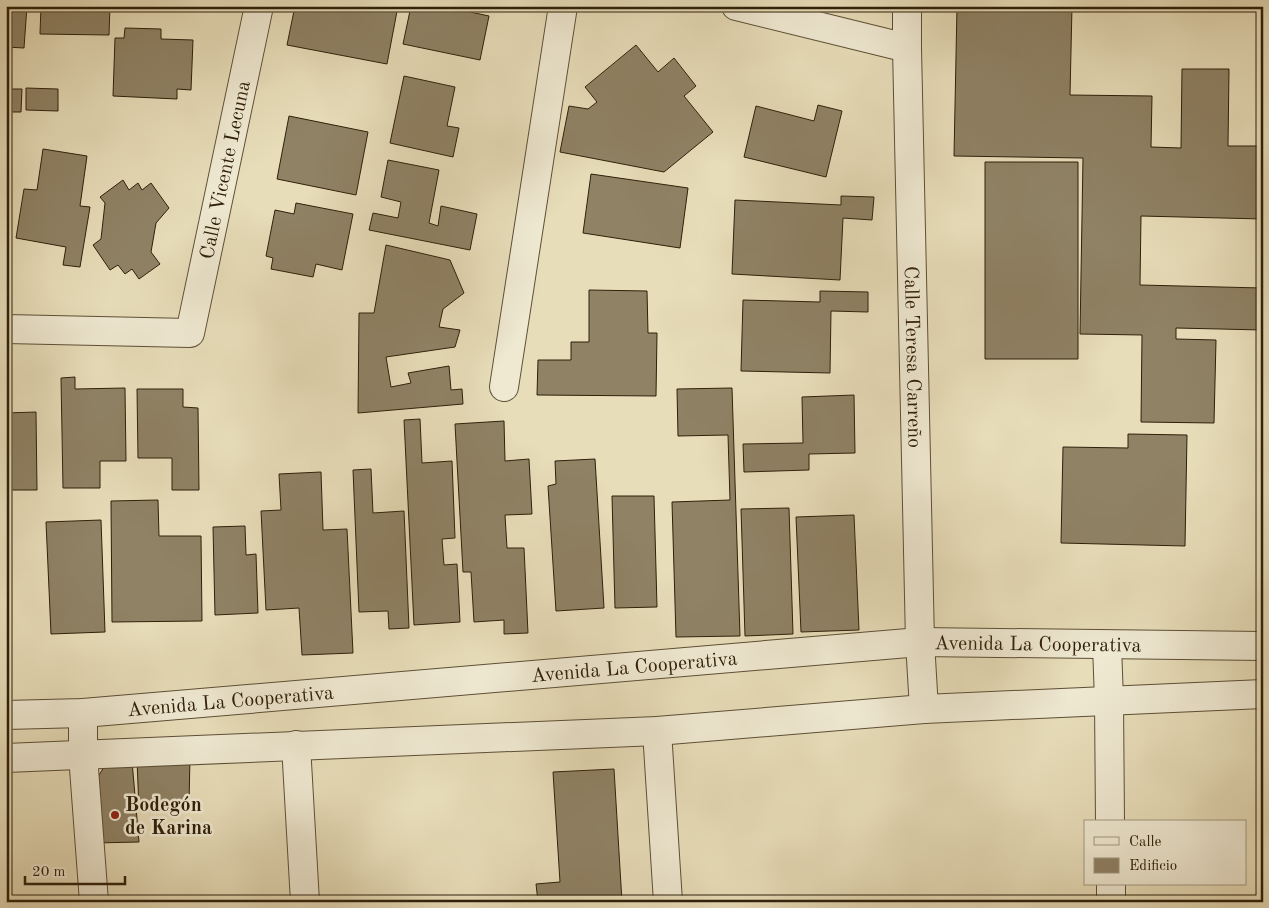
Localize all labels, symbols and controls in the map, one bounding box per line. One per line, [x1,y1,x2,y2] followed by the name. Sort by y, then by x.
[198,79,255,261] street label: Calle Vicente Lecuna
[900,266,924,448] street label: Calle Teresa Carreño
[934,634,1142,657] street label: Avenida La Cooperativa
[530,650,738,687] street label: Avenida La Cooperativa
[127,684,335,721] street label: Avenida La Cooperativa
[125,796,212,839] place label: Bodegón de Karina
[109,809,121,821] marker: Bodegón de Karina
[1084,820,1246,886] legend
[1129,835,1162,850] text: Calle
[25,853,125,885] scale bar
[1129,859,1177,874] text: Edificio
[32,865,66,880] text: 20 m

